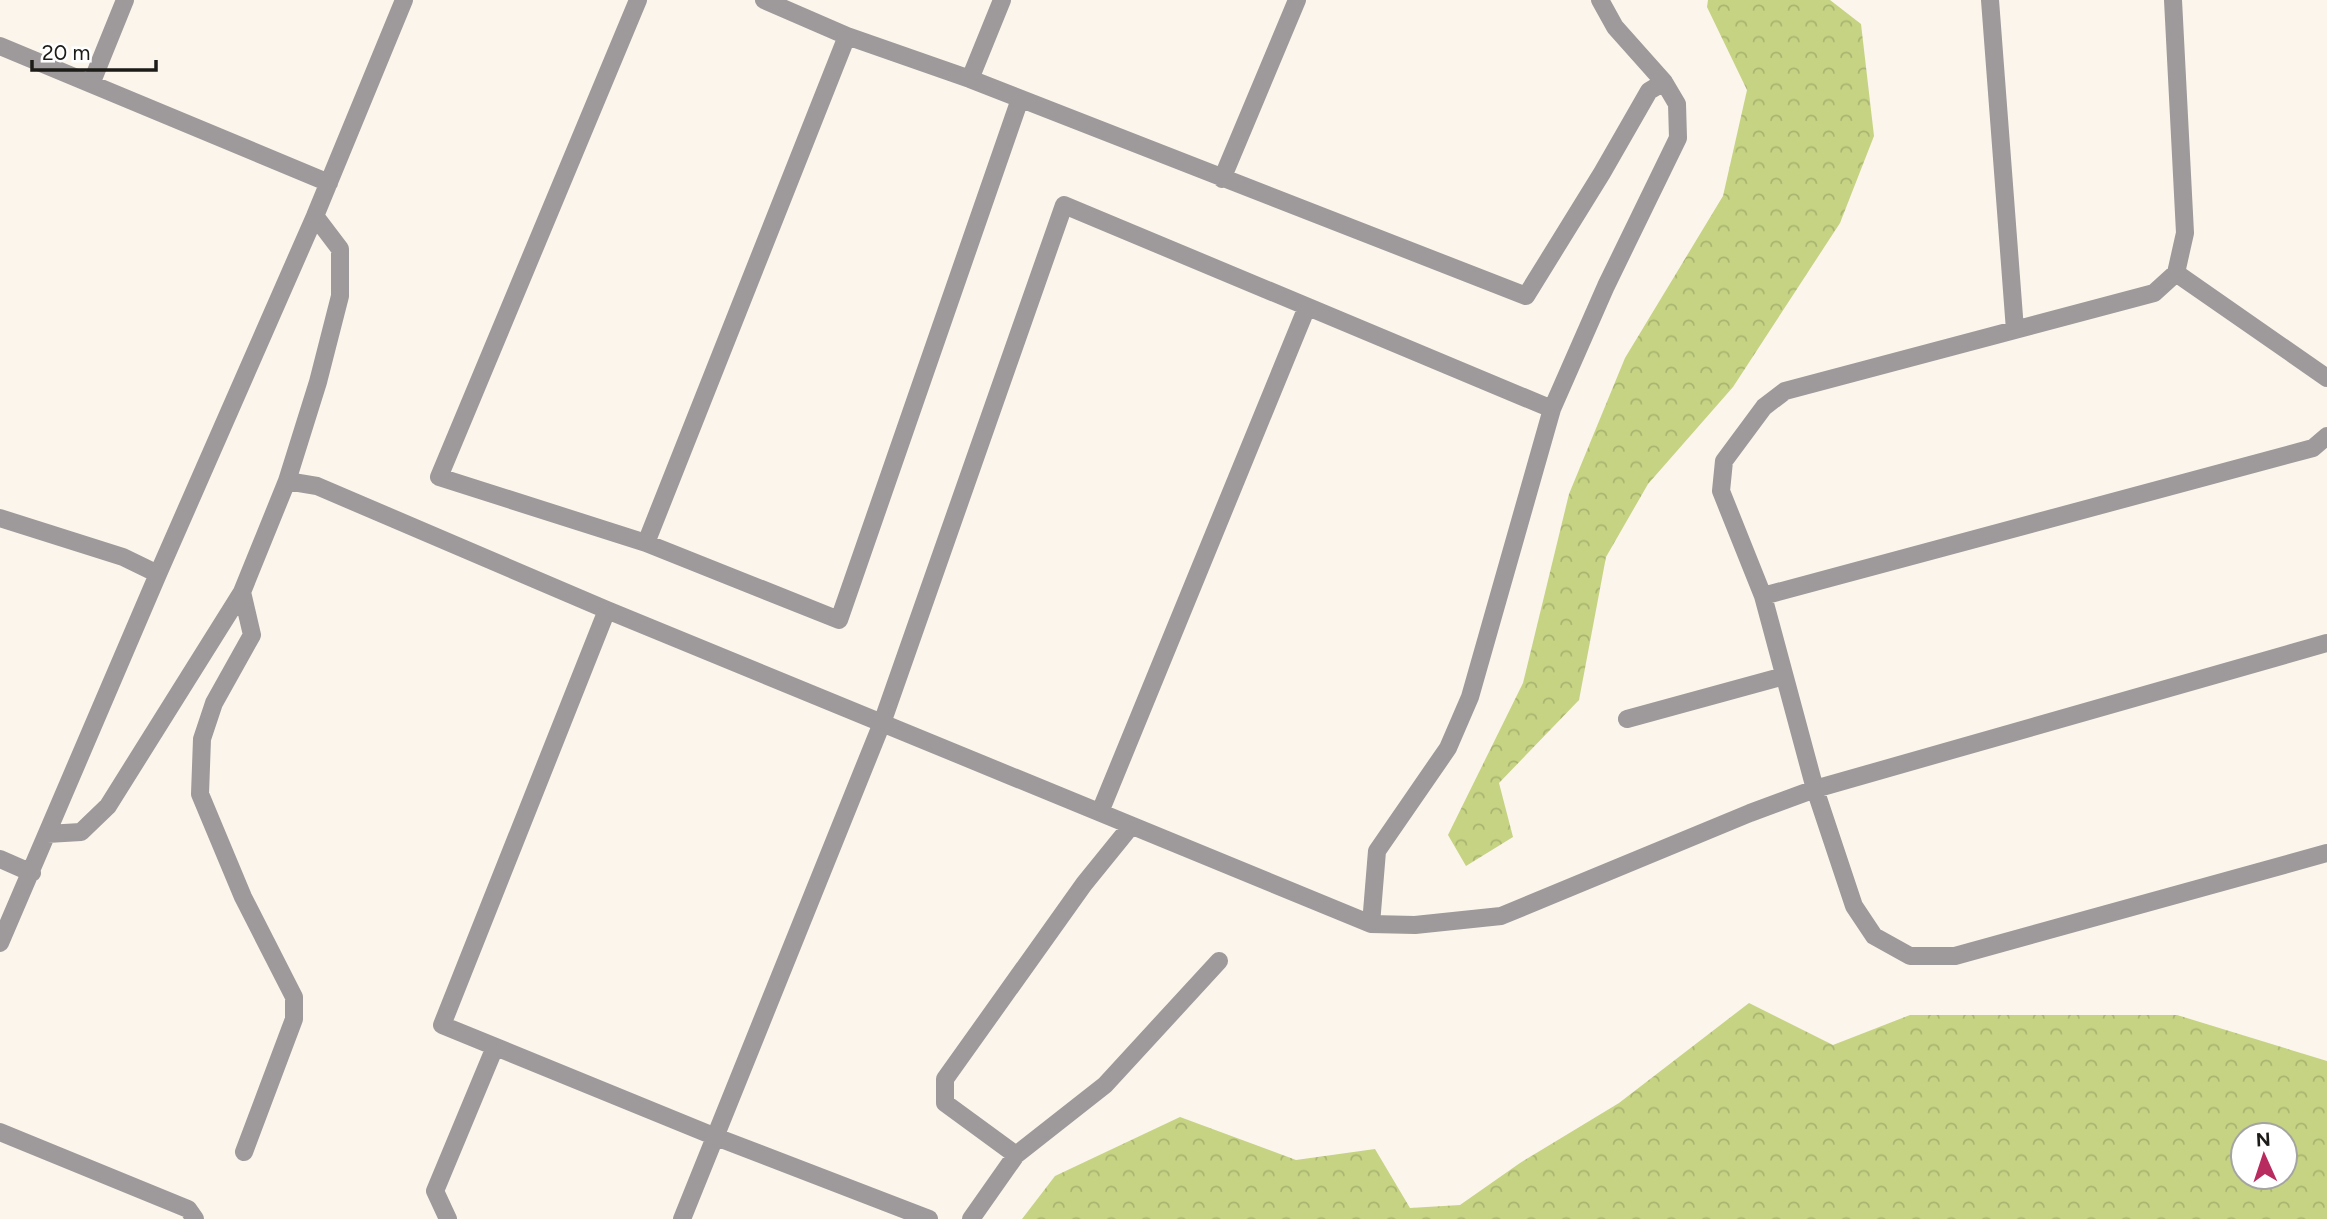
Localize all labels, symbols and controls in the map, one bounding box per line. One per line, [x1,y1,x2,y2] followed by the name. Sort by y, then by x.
[32,28,156,72] scale bar
[42,40,90,65] text: 20 m
[2229,1121,2299,1191] north arrow
[2255,1128,2271,1151] text: N

